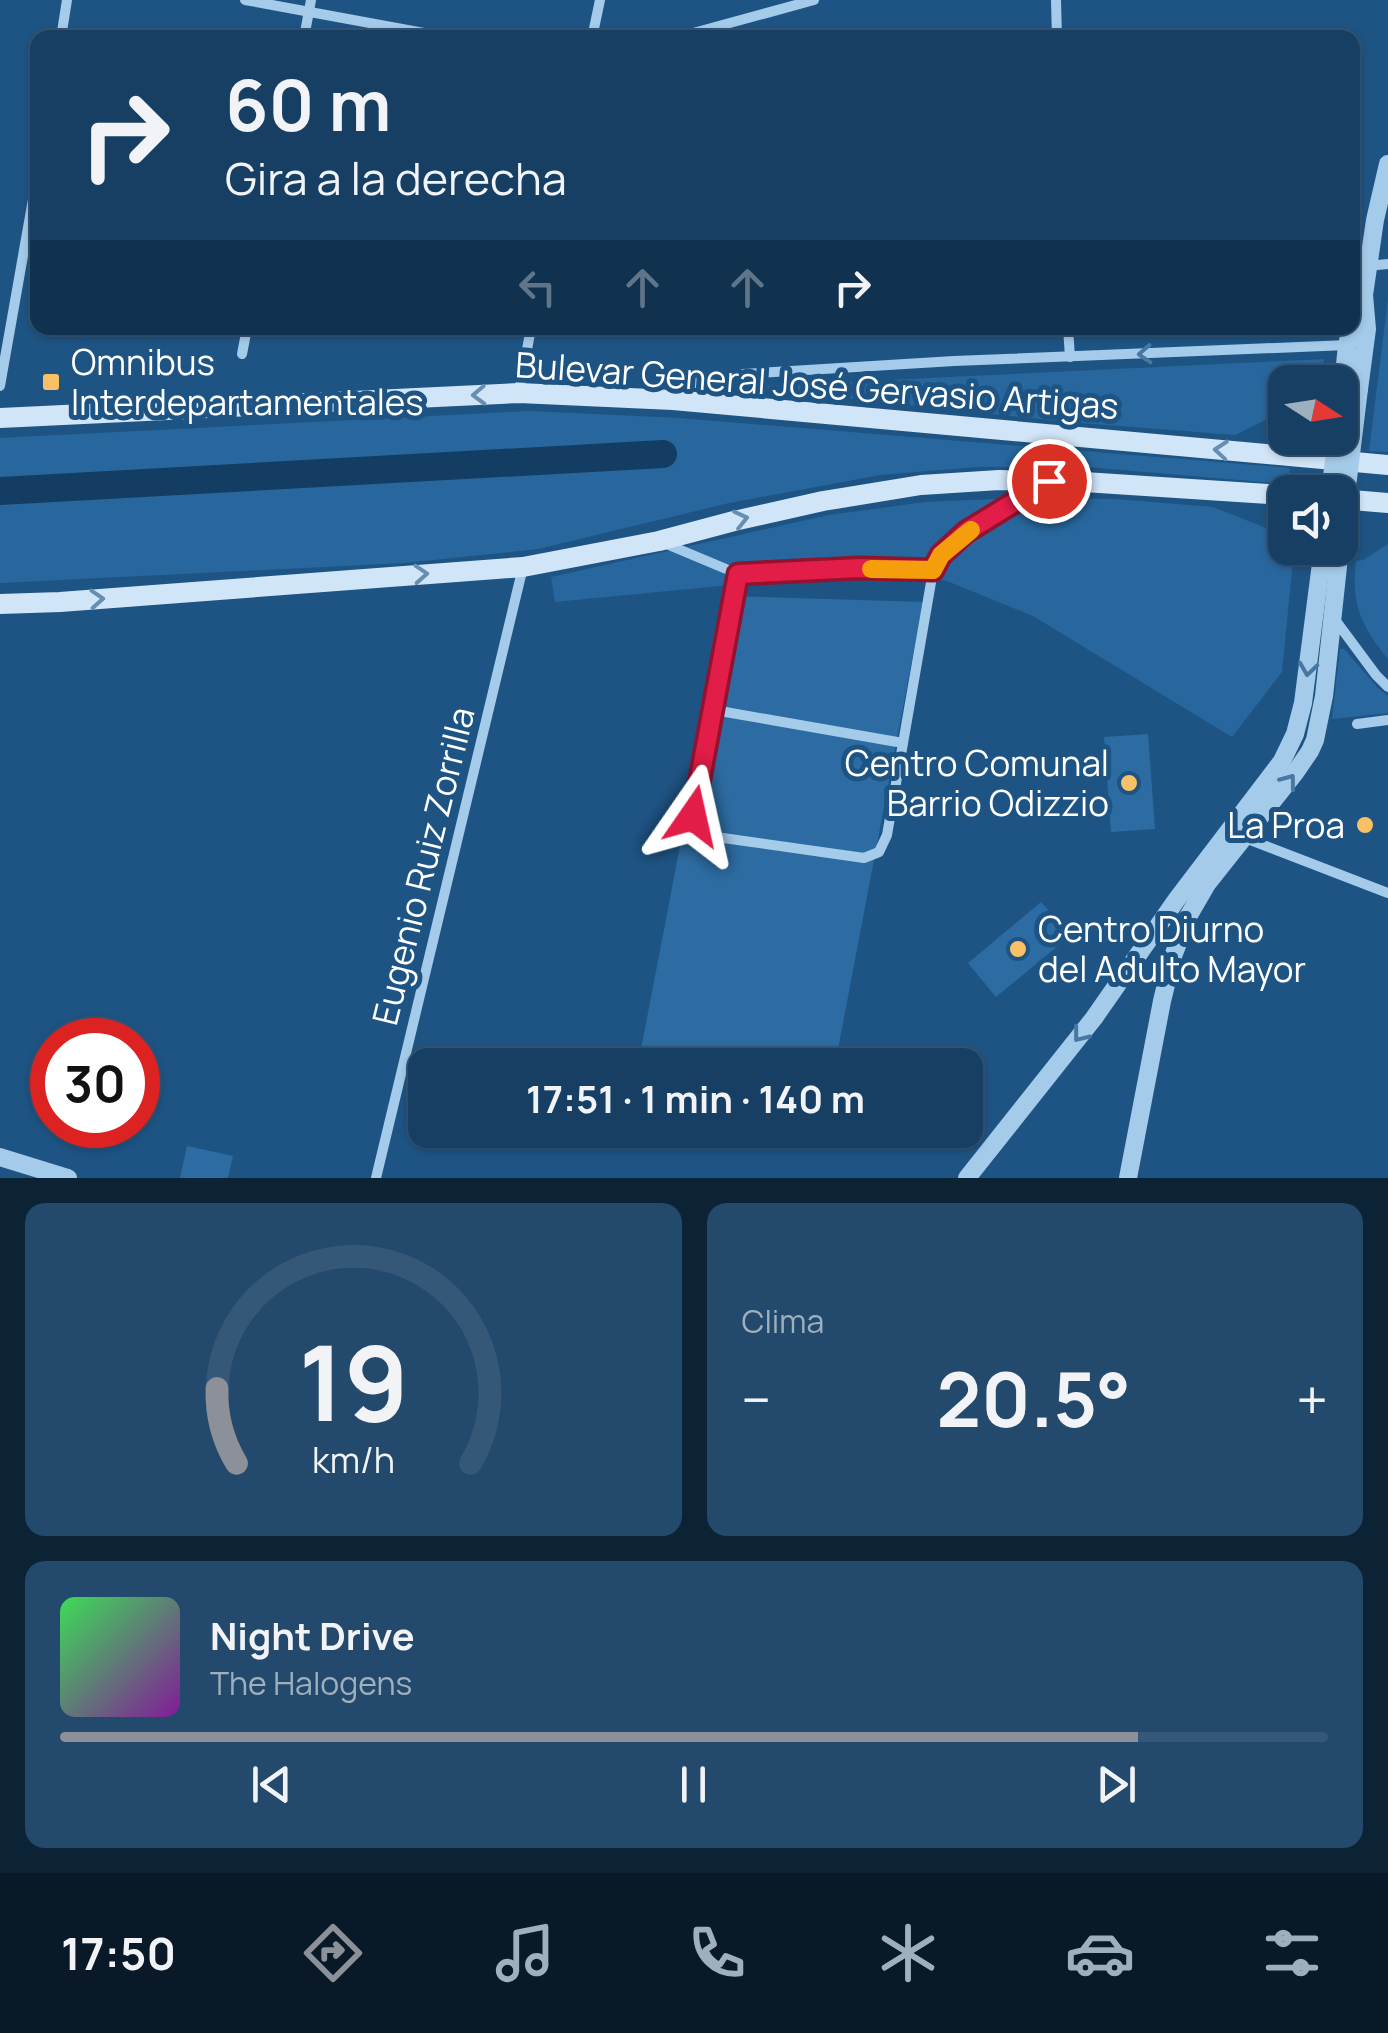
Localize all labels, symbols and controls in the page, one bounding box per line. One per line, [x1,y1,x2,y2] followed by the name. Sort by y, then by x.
[225,56,392,152] text: 60 m
[60,70,190,200] icon: right
[225,147,567,209] text: Gira a la derecha
[510,260,565,315] icon: left
[615,260,670,315] icon: ahead
[720,260,775,315] icon: ahead
[825,260,880,315] icon: right
[71,338,424,426] place label: Omnibus Interdepartamentales
[514,340,1120,430] street label: Bulevar General José Gervasio Artigas
[1136,343,1152,364] one-way arrow
[1268,365,1358,455] north arrow
[1268,365,1358,565] map controls
[40,371,62,393] marker: Omnibus Interdepartamentales
[470,384,486,405] one-way arrow
[1007,439,1092,524] pin
[1213,439,1229,461] one-way arrow
[1022,454,1077,509] icon: arrive
[1268,475,1358,565] button: sound
[732,510,749,531] one-way arrow
[414,564,430,586] one-way arrow
[90,588,106,610] one-way arrow
[1298,661,1319,677] one-way arrow
[360,702,486,1030] street label: Eugenio Ruiz Zorrilla
[845,739,1109,827] place label: Centro Comunal Barrio Odizzio
[641,764,745,868] position arrow
[1118,772,1140,794] marker: Centro Comunal Barrio Odizzio
[1277,774,1294,792] one-way arrow
[1227,801,1345,849] place label: La Proa
[1354,814,1376,836] marker: La Proa
[1038,905,1306,993] place label: Centro Diurno del Adulto Mayor
[1007,938,1029,960] marker: Centro Diurno del Adulto Mayor
[30,1018,160,1148] speed limit sign: 30
[1074,1024,1092,1042] one-way arrow
[526,1072,865,1124] text: 17:51 · 1 min · 140 m
[742,1299,824,1343] text: Clima
[298,1310,408,1452] text: 19
[937,1347,1131,1450] text: 20.5°
[742,1361,771,1437] text: −
[1296,1361,1328,1437] text: +
[312,1435,395,1484] text: km/h
[210,1609,415,1661] text: Night Drive
[210,1661,412,1705] text: The Halogens
[244,1757,299,1812] icon: previous
[666,1757,721,1812] icon: pause
[1089,1757,1144,1812] icon: next
[298,1918,368,1988] icon: directions
[490,1918,560,1988] icon: music
[682,1918,752,1988] icon: phone
[873,1918,943,1988] icon: climate
[1065,1918,1135,1988] icon: car
[1257,1918,1327,1988] icon: filters
[61,1922,176,1984] text: 17:50

